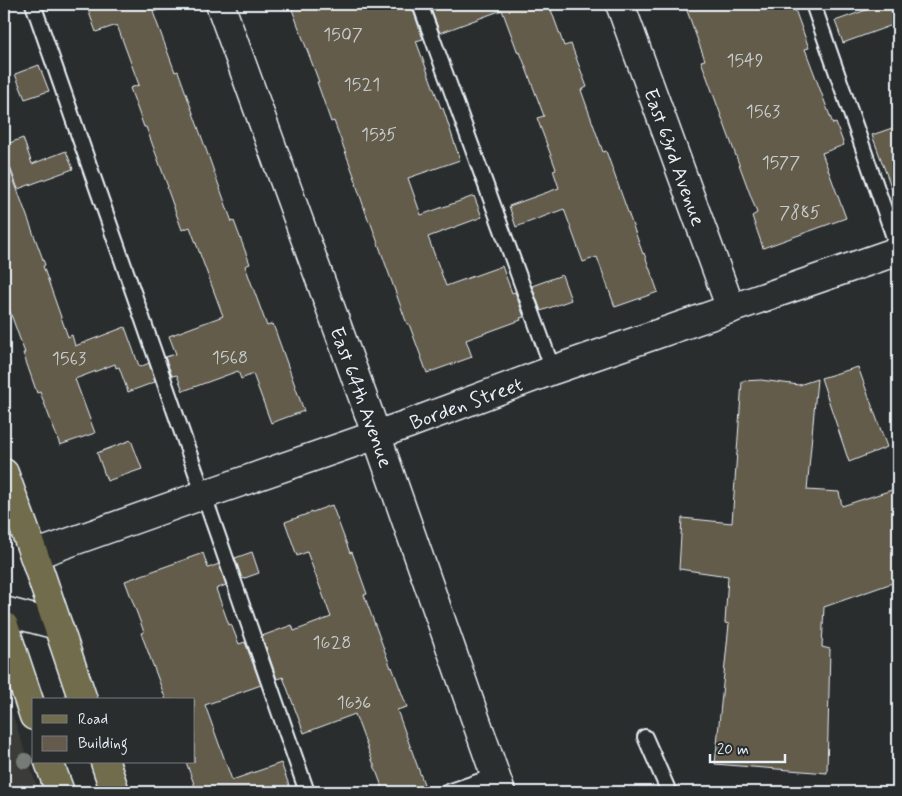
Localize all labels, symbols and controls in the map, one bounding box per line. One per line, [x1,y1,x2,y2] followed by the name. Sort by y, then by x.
[323,23,363,47] house number: 1507
[726,49,764,73] house number: 1549
[344,73,380,97] house number: 1521
[636,85,711,230] street label: East 63rd Avenue
[746,100,780,124] house number: 1563
[361,123,397,147] house number: 1535
[762,151,800,175] house number: 1577
[779,201,821,225] house number: 7885
[323,323,399,472] street label: East 64th Avenue
[212,346,248,370] house number: 1568
[52,347,86,371] house number: 1563
[406,372,527,437] street label: Borden Street
[313,631,351,655] house number: 1628
[337,691,371,715] house number: 1636
[32,698,195,764] legend
[78,710,108,730] text: Road
[710,731,784,763] scale bar
[78,734,128,755] text: Building
[717,740,749,760] text: 20 m

